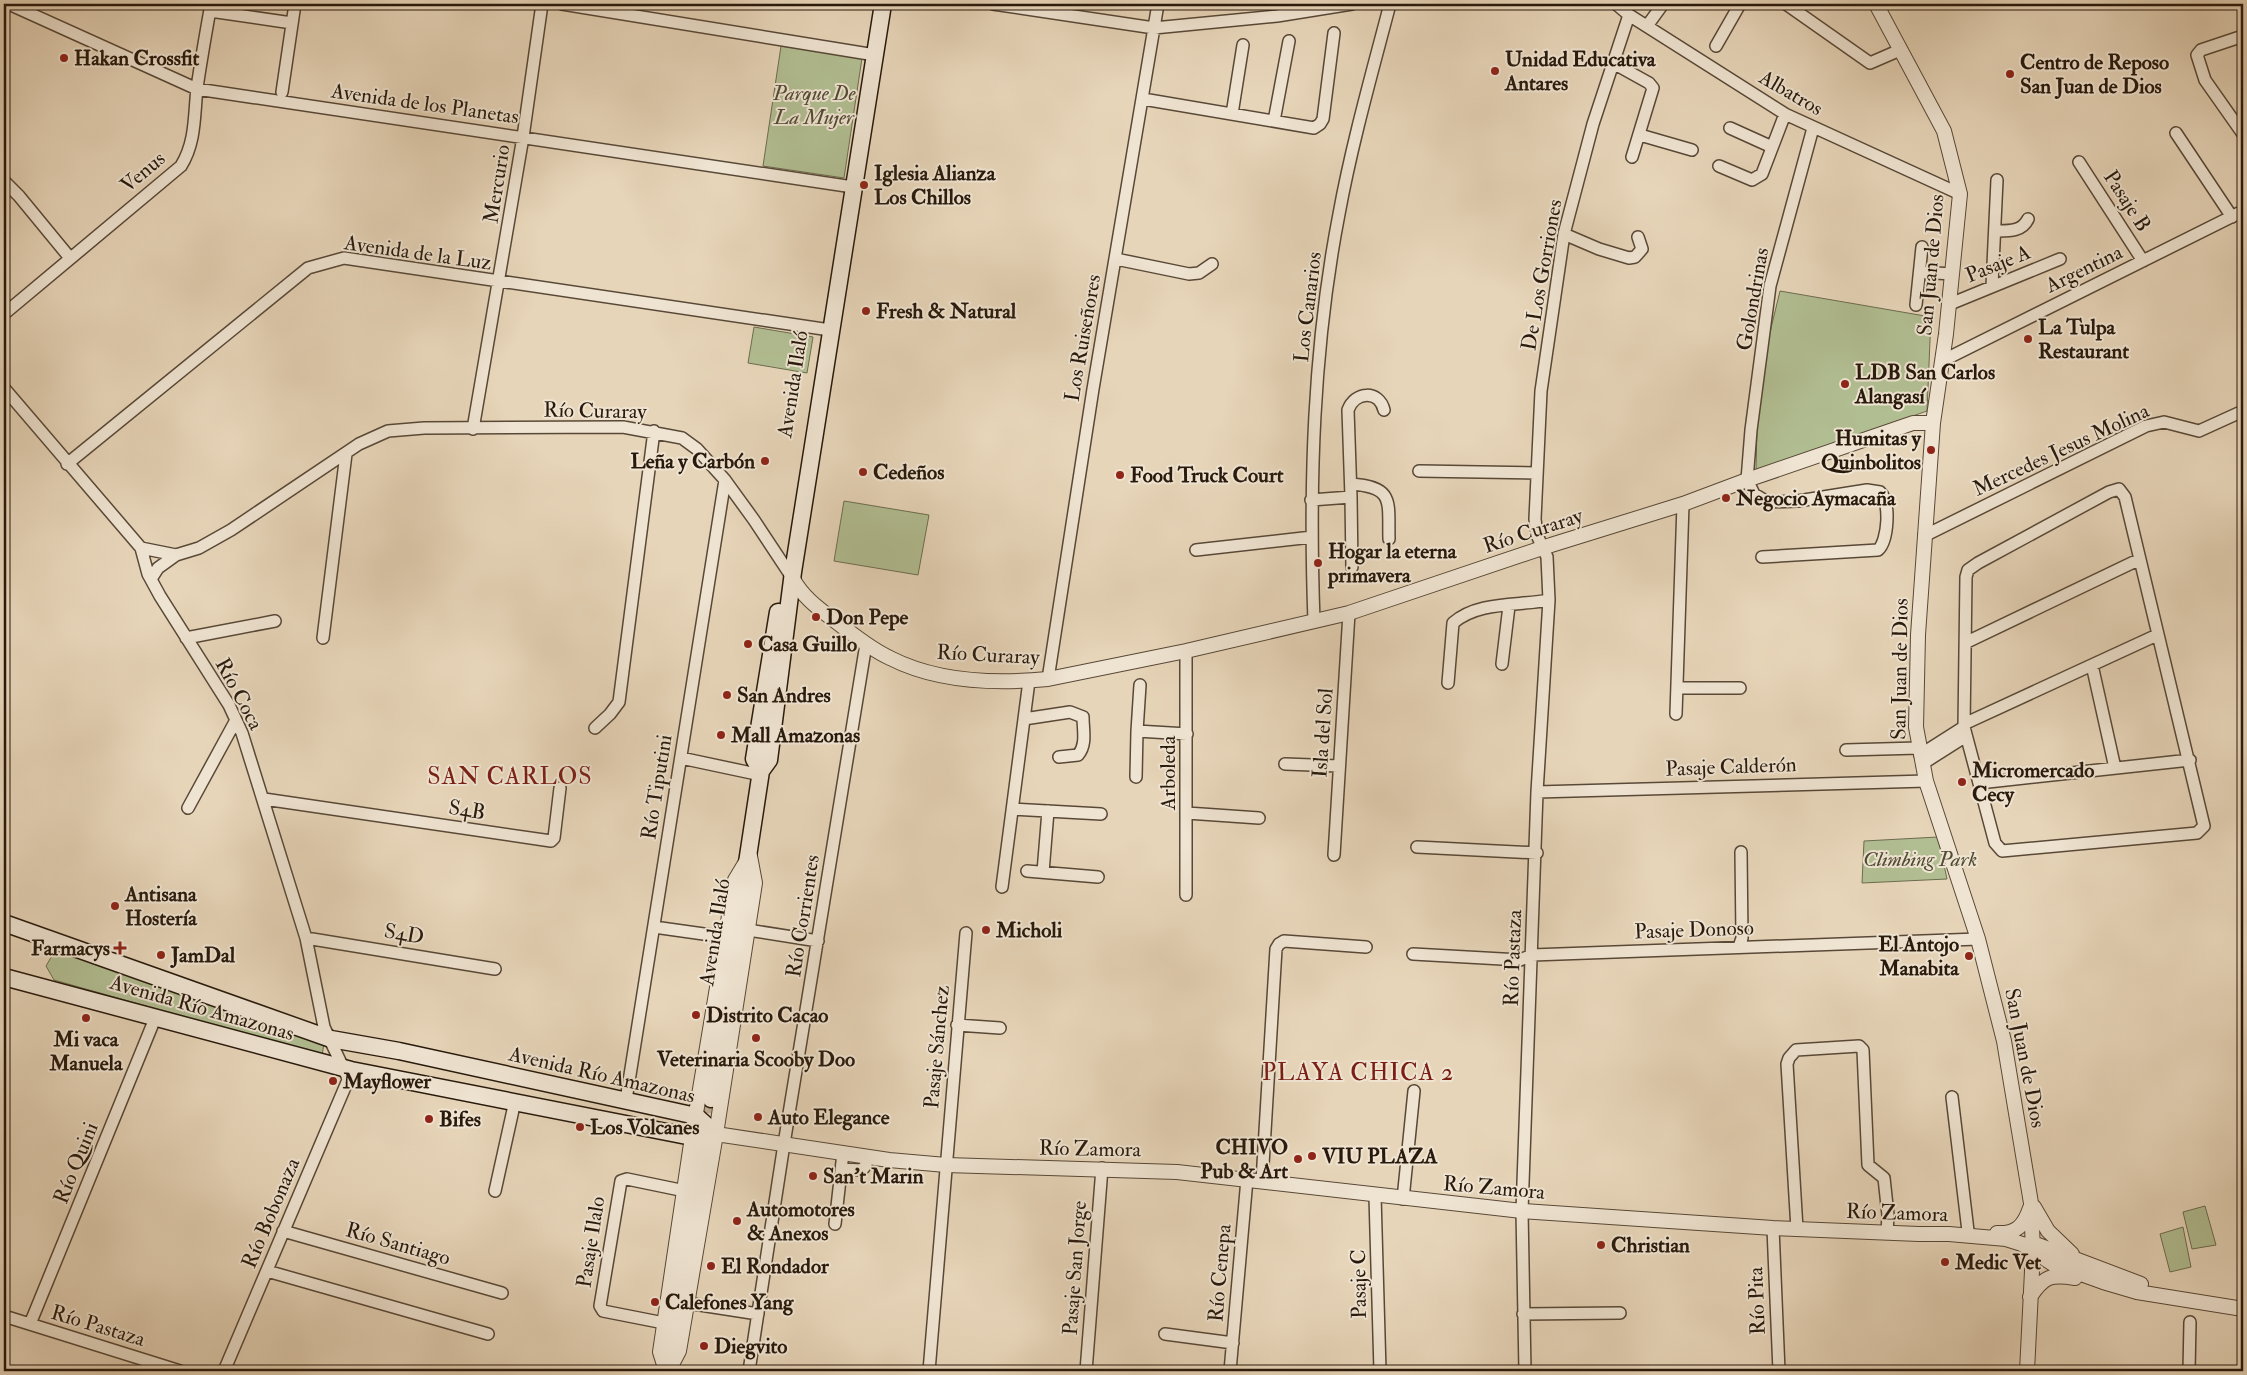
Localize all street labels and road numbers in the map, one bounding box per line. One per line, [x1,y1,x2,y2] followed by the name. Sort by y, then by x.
[1753,63,1828,122] street label: Albatros
[328,77,521,131] street label: Avenida de los Planetas
[477,143,517,225] street label: Mercurio
[115,145,171,199] street label: Venus
[2097,165,2157,237] street label: Pasaje B
[1911,193,1951,337] street label: San Juan de Dios
[1515,197,1569,353] street label: De Los Gorriones
[342,229,493,277] street label: Avenida de la Luz
[1962,239,2034,289] street label: Pasaje A
[2040,239,2127,300] street label: Argentina
[1731,245,1775,353] street label: Golondrinas
[1288,250,1328,364] street label: Los Canarios
[1059,272,1107,404] street label: Los Ruiseñores
[771,329,815,440] street label: Avenida Ilaló
[543,397,648,425] street label: Río Curaray
[1969,397,2154,503] street label: Mercedes Jesus Molina
[1480,502,1587,560] street label: Río Curaray
[1885,598,1915,740] street label: San Juan de Dios
[936,639,1041,671] street label: Río Curaray
[209,653,269,735] street label: Río Coca
[1306,687,1340,779] street label: Isla del Sol
[635,732,679,841] street label: Río Tiputini
[1155,735,1182,811] street label: Arboleda
[1665,751,1797,783] street label: Pasaje Calderón
[447,794,487,826] street label: S4B
[780,853,826,979] street label: Río Corrientes
[693,877,737,988] street label: Avenida Ilaló
[1498,909,1528,1007] street label: Río Pastaza
[1634,914,1754,946] street label: Pasaje Donoso
[382,917,426,951] street label: S4D
[106,969,297,1047] street label: Avenida Río Amazonas
[918,984,956,1110] street label: Pasaje Sánchez
[1998,986,2052,1130] street label: San Juan de Dios
[505,1040,698,1110] street label: Avenida Río Amazonas
[47,1118,105,1208] street label: Río Quini
[1039,1135,1142,1163] street label: Río Zamora
[236,1153,307,1272] street label: Río Bobonaza
[1442,1170,1546,1206] street label: Río Zamora
[570,1194,612,1290] street label: Pasaje Ilalo
[1845,1198,1949,1228] street label: Río Zamora
[1057,1200,1093,1336] street label: Pasaje San Jorge
[343,1216,453,1272] street label: Río Santiago
[1202,1223,1238,1323] street label: Río Cenepa
[1345,1249,1373,1319] street label: Pasaje C
[1742,1266,1772,1336] street label: Río Pita
[48,1299,149,1353] street label: Río Pastaza

